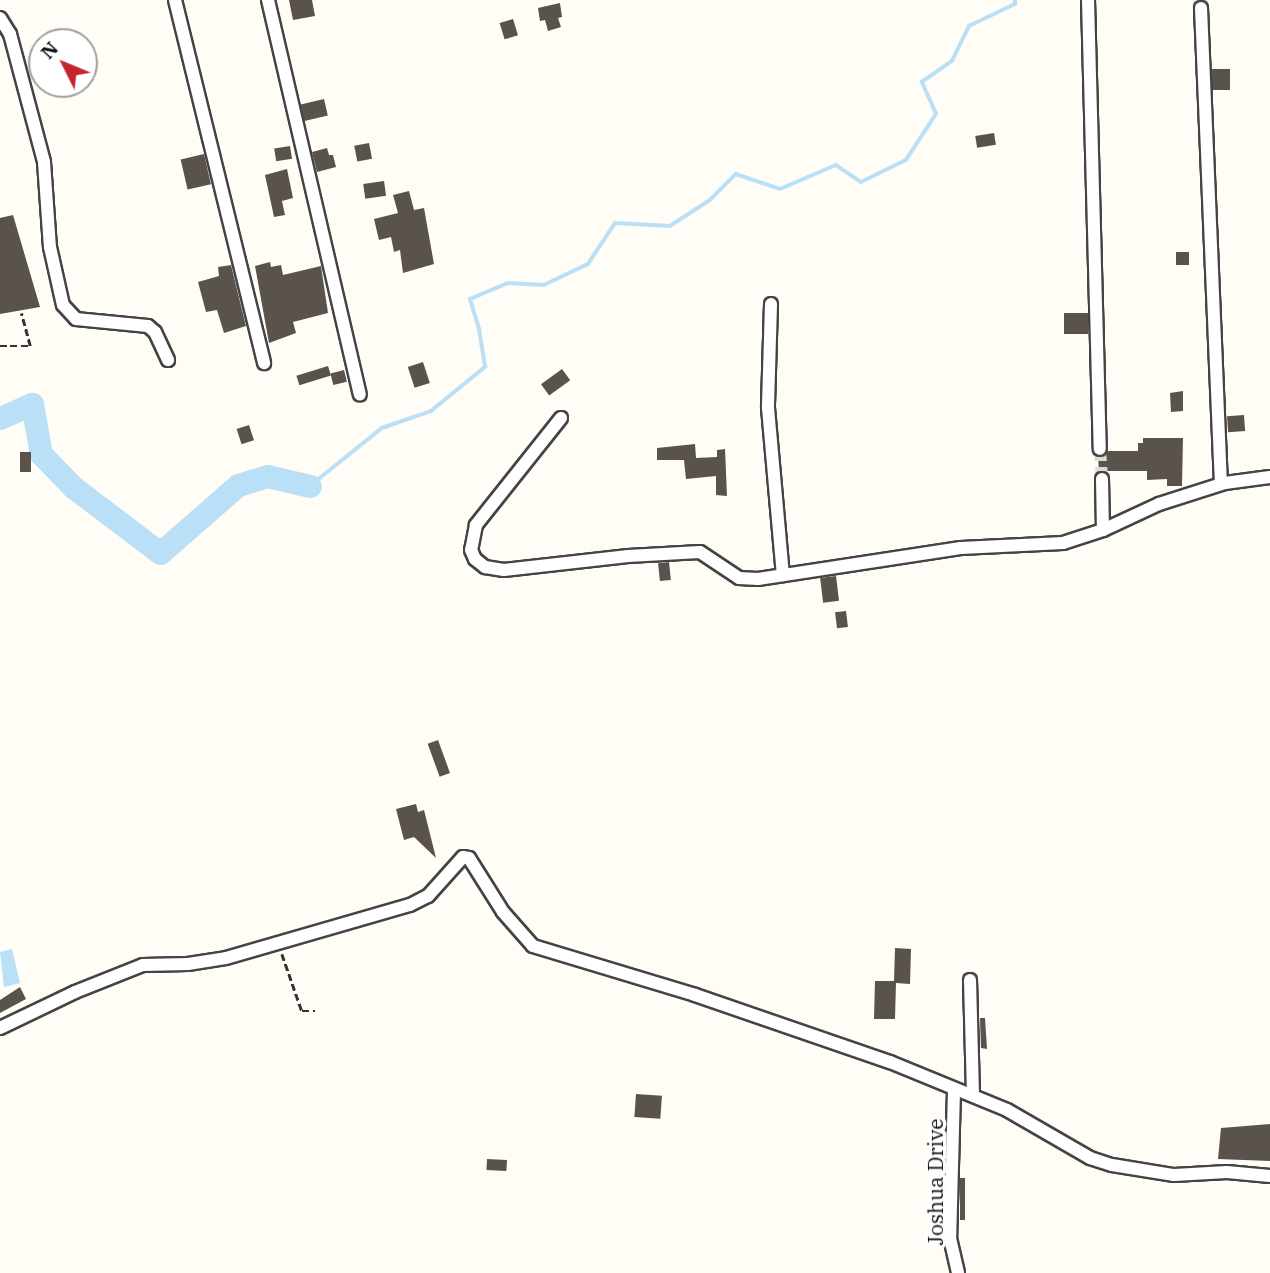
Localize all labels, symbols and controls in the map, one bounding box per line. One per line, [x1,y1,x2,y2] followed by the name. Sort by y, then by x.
[28,28,98,98] north arrow
[35,36,63,64] text: N
[922,1119,948,1245] street label: Joshua Drive

